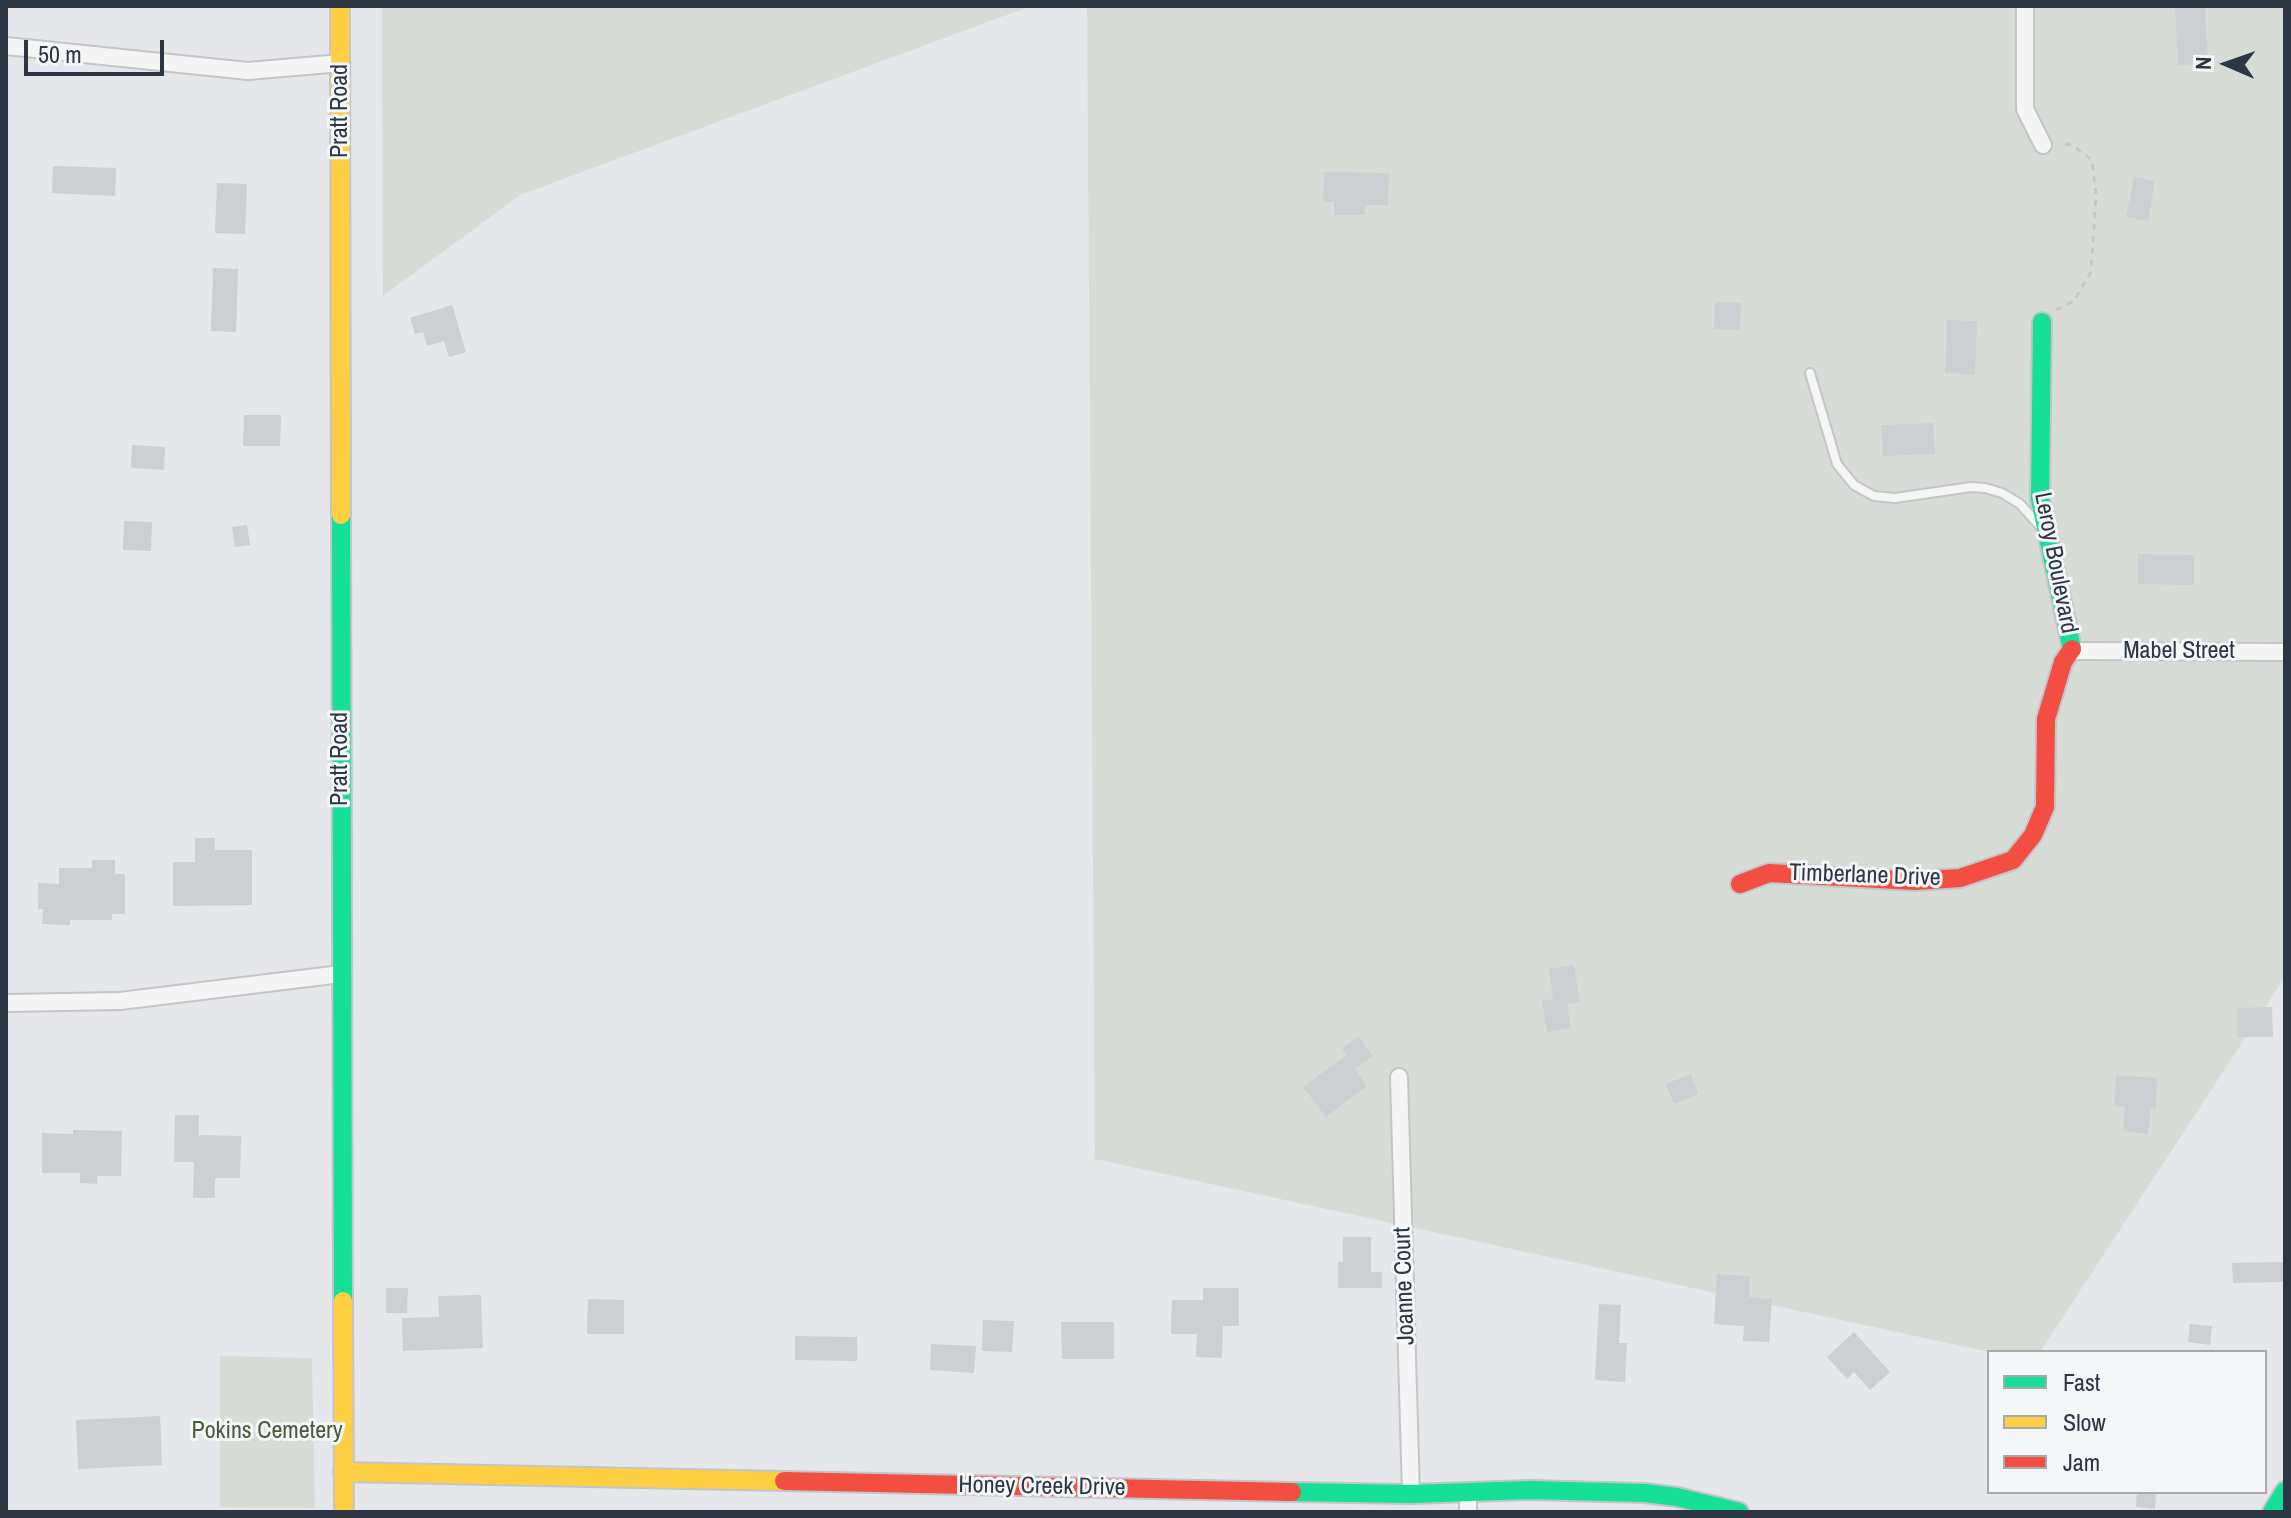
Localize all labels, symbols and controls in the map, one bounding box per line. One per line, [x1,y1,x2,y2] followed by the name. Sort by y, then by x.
[28,24,168,74] scale bar
[2187,24,2267,104] north arrow
[38,38,82,70] text: 50 m
[2188,56,2218,70] text: N
[327,64,355,158] street label: Pratt Road
[2027,490,2083,636] street label: Leroy Boulevard
[2123,638,2235,666] street label: Mabel Street
[327,712,355,806] street label: Pratt Road
[1789,859,1941,893] street label: Timberlane Drive
[1389,1226,1421,1346] street label: Joanne Court
[1987,1350,2267,1494] legend
[2063,1366,2100,1398] text: Fast
[2063,1406,2106,1438] text: Slow
[192,1418,342,1446] park label: Pokins Cemetery
[2063,1446,2100,1478] text: Jam
[958,1471,1126,1503] street label: Honey Creek Drive

